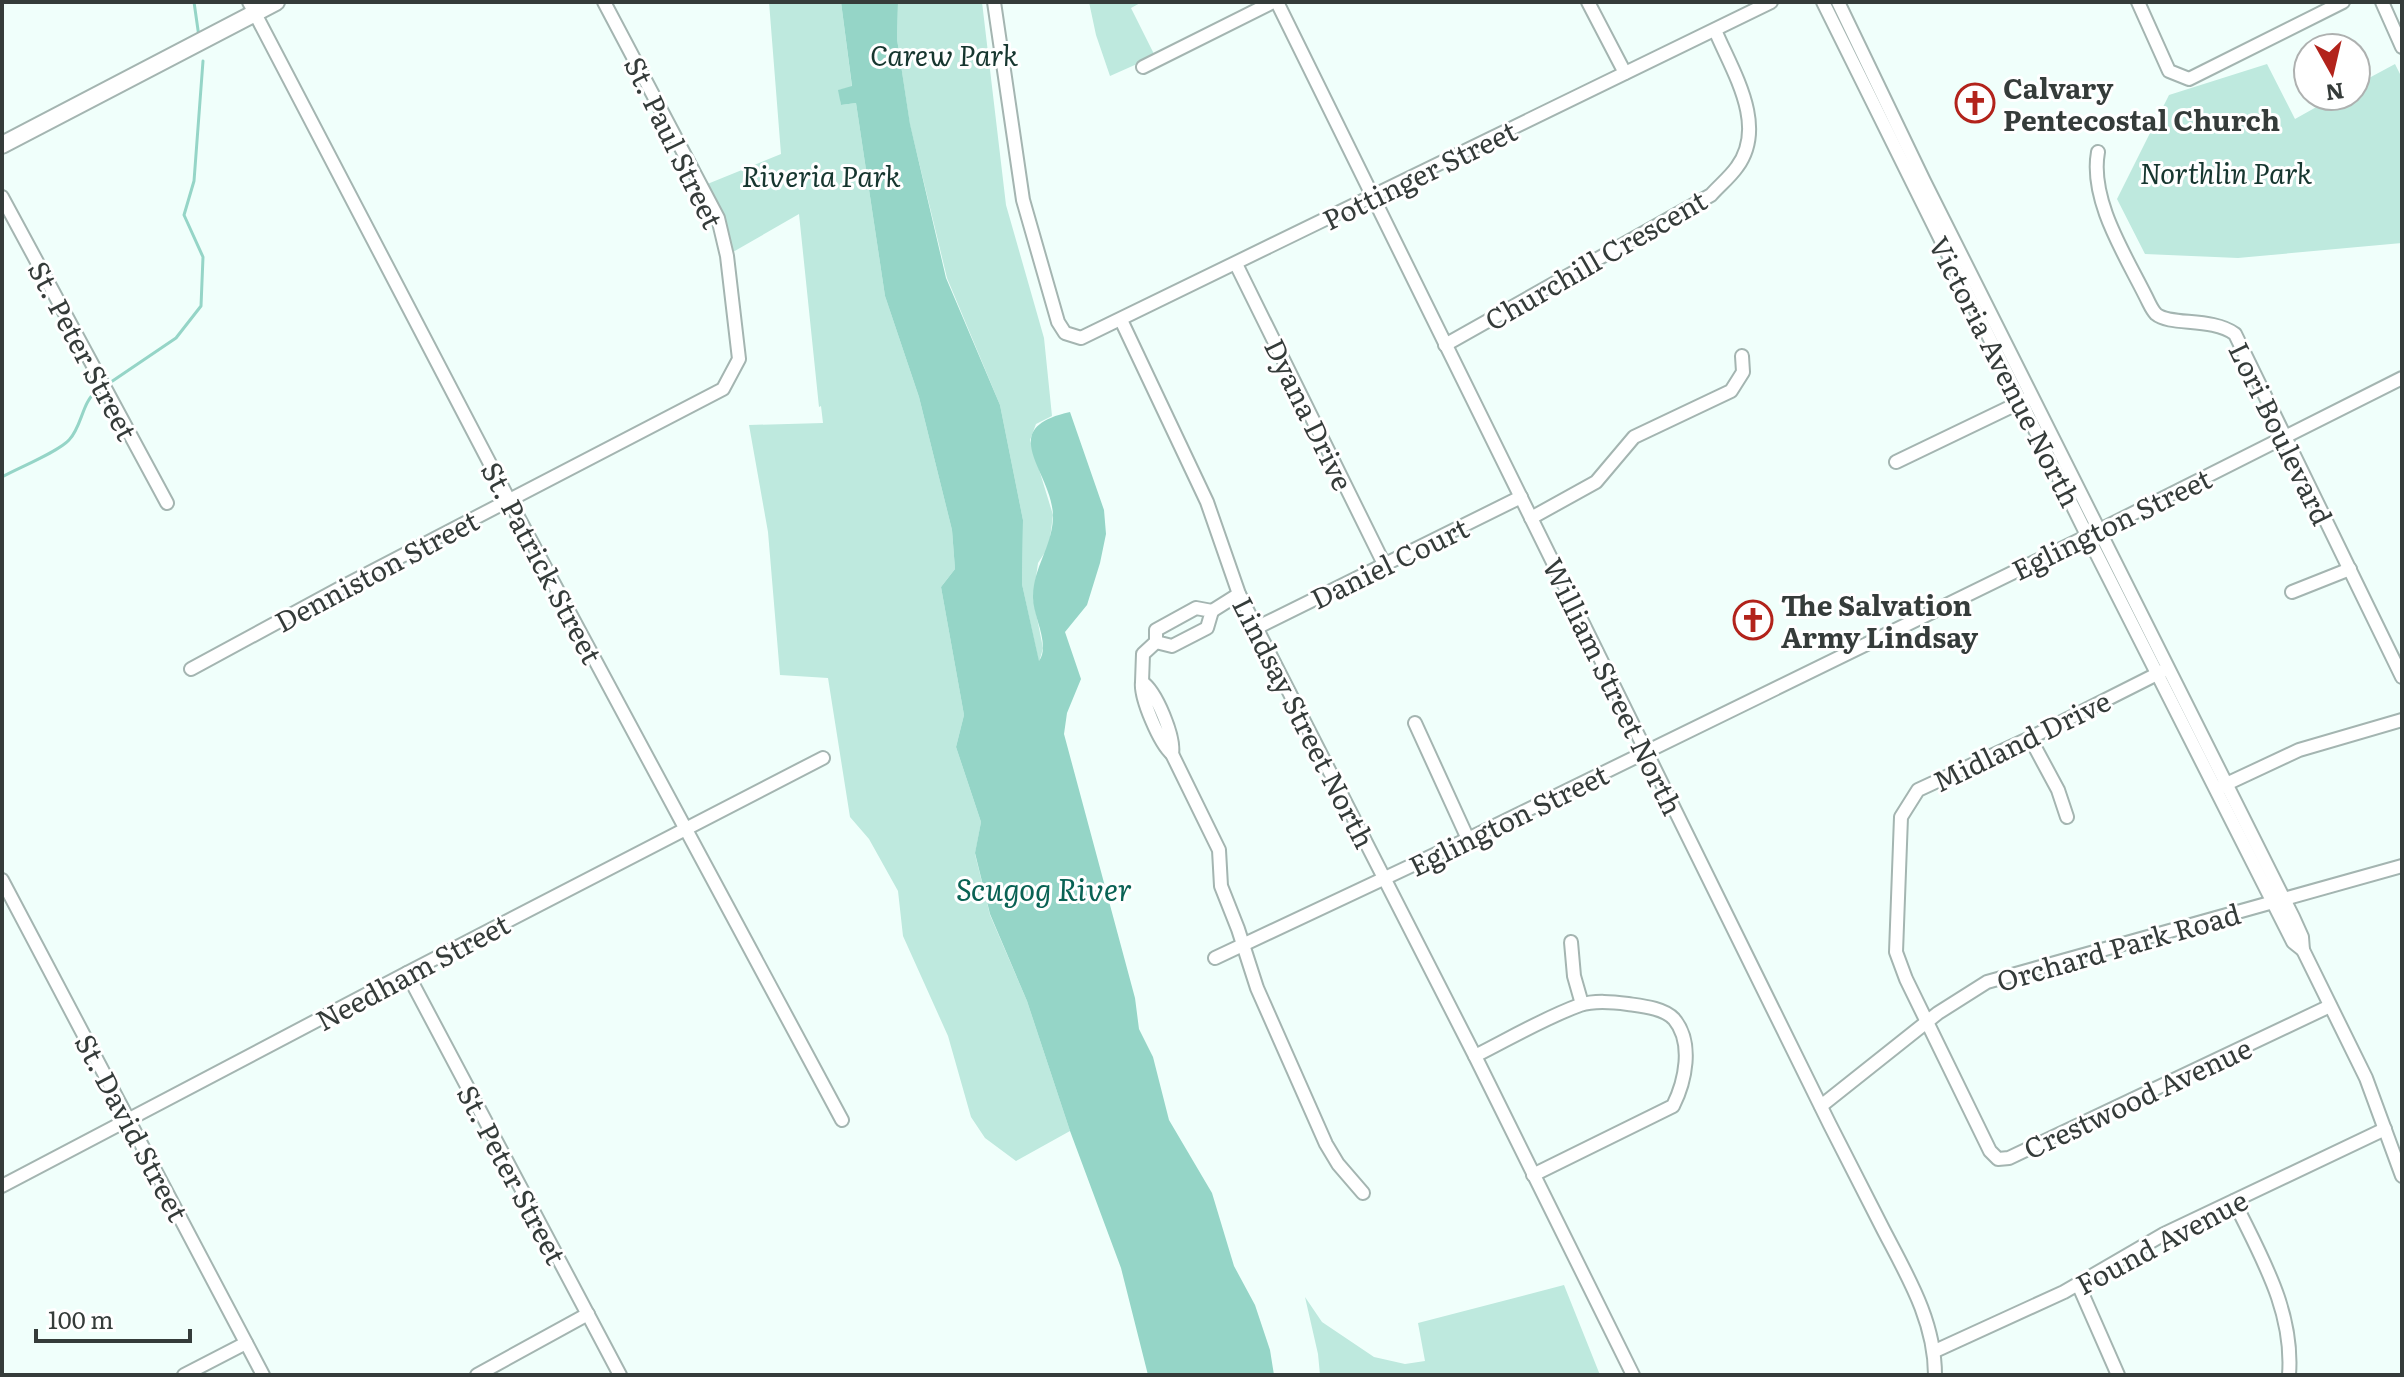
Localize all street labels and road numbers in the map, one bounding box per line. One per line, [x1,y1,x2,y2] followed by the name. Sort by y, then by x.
[615,49,735,236] street label: St. Paul Street
[1315,108,1524,239] street label: Pottinger Street
[1476,178,1714,340] street label: Churchill Crescent
[1919,228,2093,514] street label: Victoria Avenue North
[19,253,149,448] street label: St. Peter Street
[1255,331,1365,497] street label: Dyana Drive
[2220,334,2344,532] street label: Lori Boulevard
[472,453,614,671] street label: St. Patrick Street
[2004,456,2219,590] street label: Eglington Street
[266,498,486,642] street label: Denniston Street
[1303,505,1476,618] street label: Daniel Court
[1533,550,1695,822] street label: William Street North
[1223,589,1387,855] street label: Lindsay Street North
[1925,679,2117,801] street label: Midland Drive
[1401,752,1616,886] street label: Eglington Street
[1991,891,2245,1001] street label: Orchard Park Road
[307,902,517,1040] street label: Needham Street
[66,1026,200,1229] street label: St. David Street
[2016,1026,2258,1168] street label: Crestwood Avenue
[448,1077,578,1272] street label: St. Peter Street
[2067,1178,2255,1304] street label: Found Avenue

